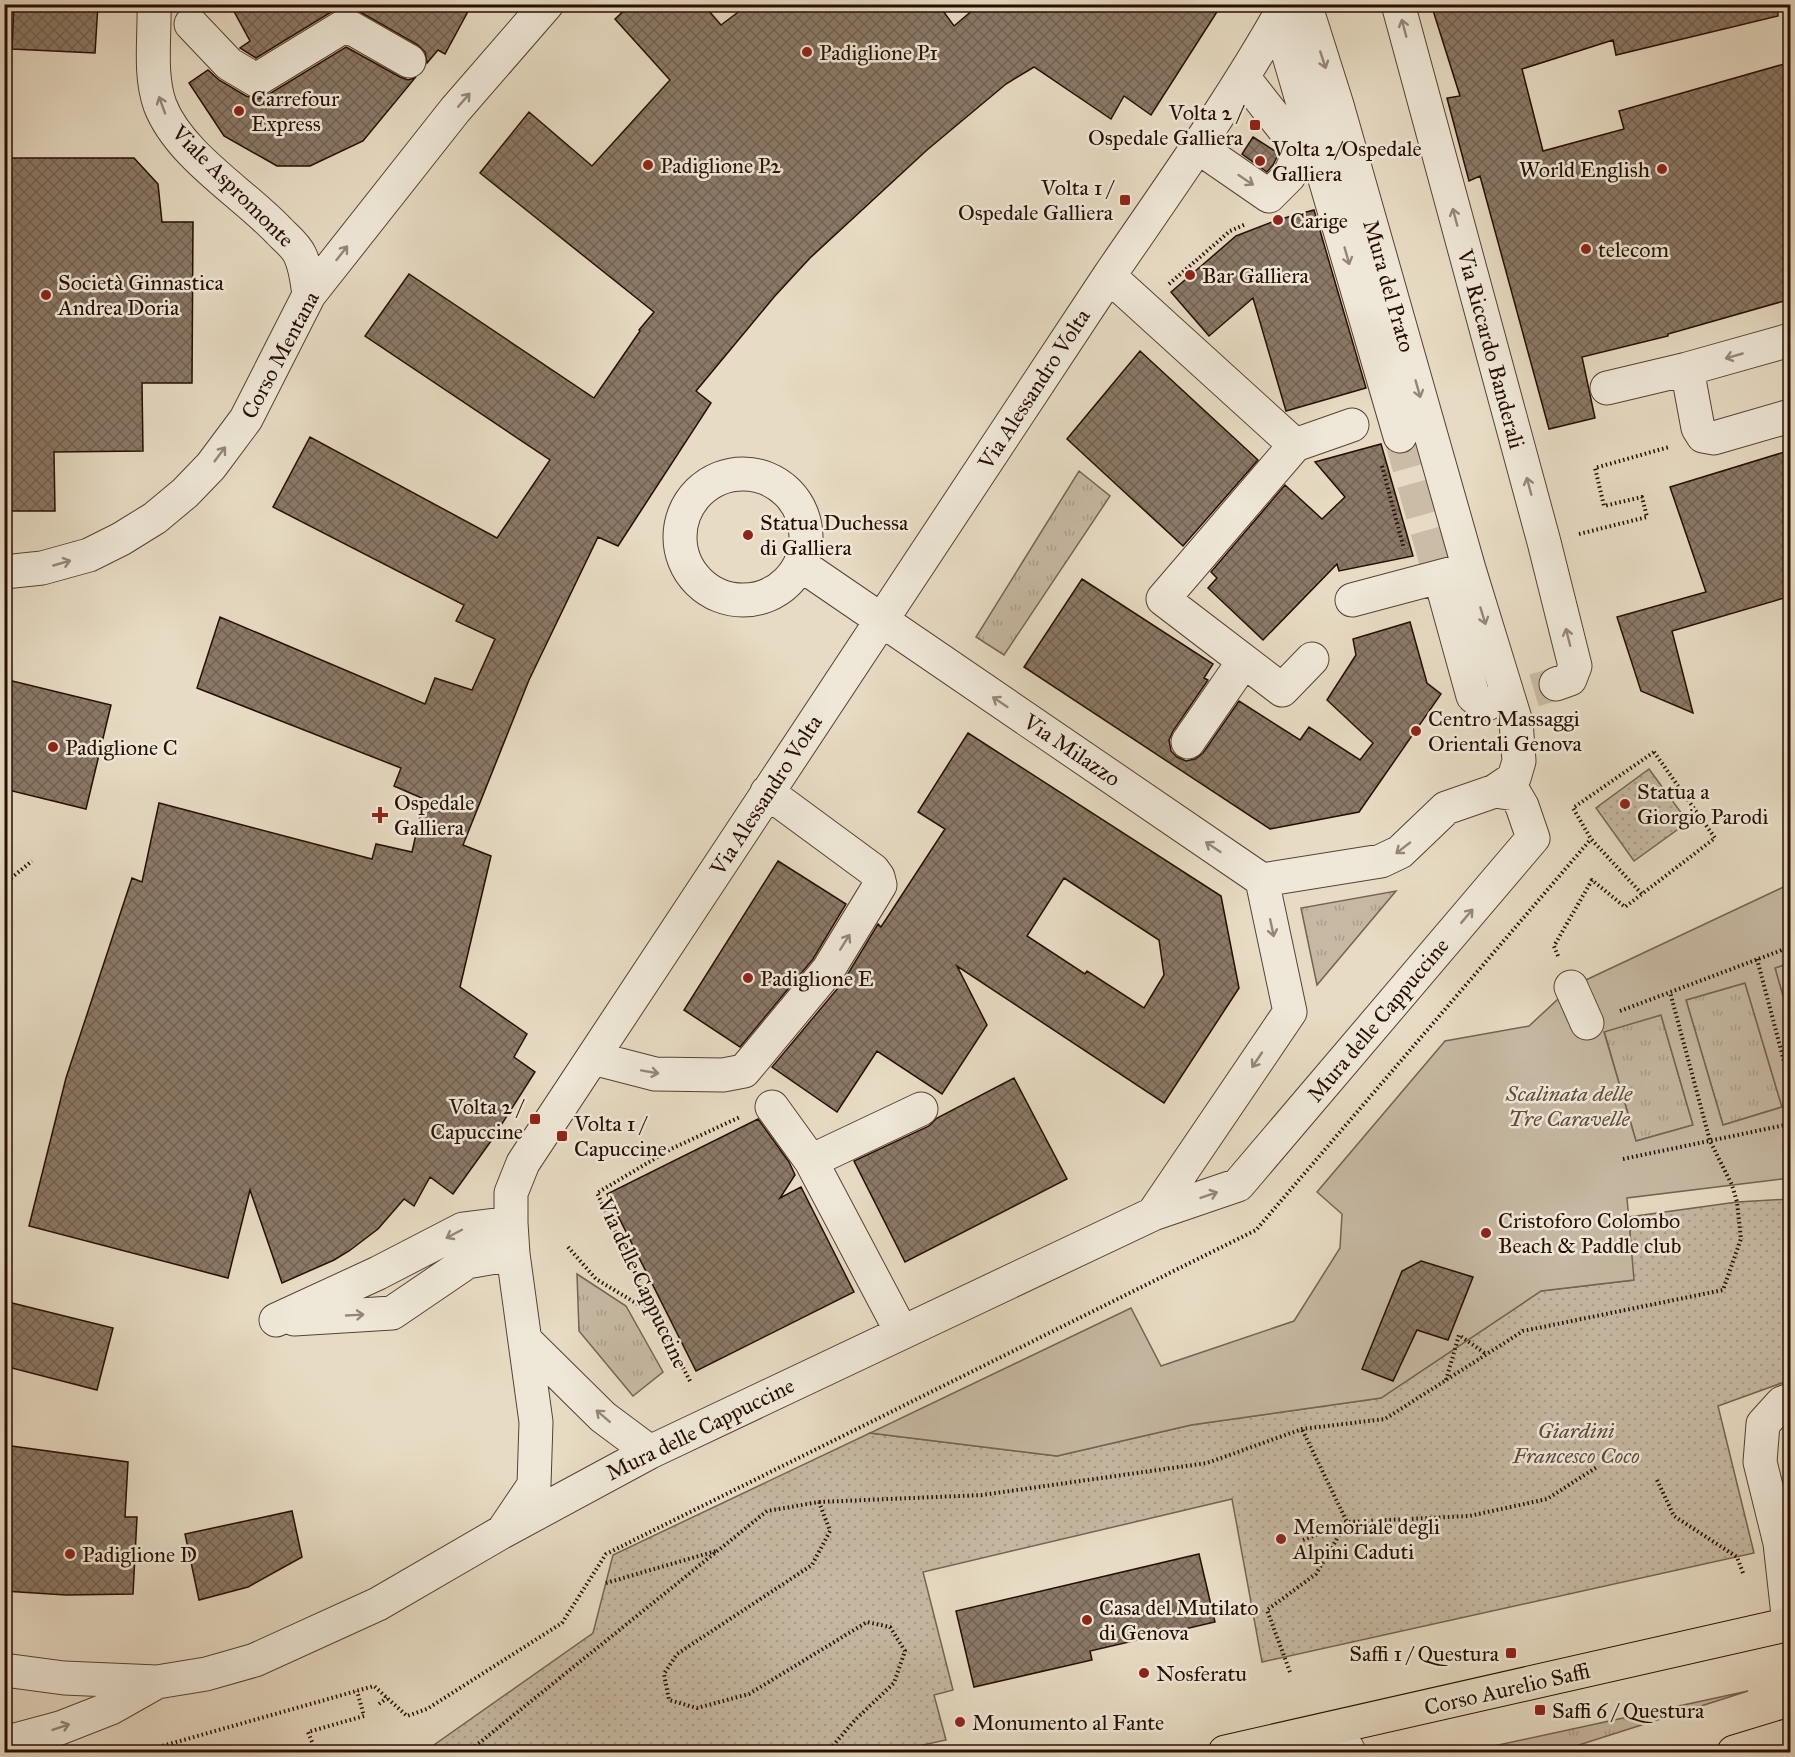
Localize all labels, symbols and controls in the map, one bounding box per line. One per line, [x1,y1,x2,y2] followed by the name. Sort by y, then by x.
[1398,19,1409,38] one-way arrow
[819,39,938,66] place label: Padiglione P1
[800,45,814,59] marker: Padiglione P1
[1318,50,1329,69] one-way arrow
[251,85,340,137] place label: Carrefour Express
[457,93,471,108] one-way arrow
[155,96,166,115] one-way arrow
[1088,99,1245,151] place label: Volta 2 / Ospedale Galliera
[232,104,246,118] marker: Carrefour Express
[1248,118,1262,132] marker: Volta 2 / Ospedale Galliera
[166,119,300,253] street label: Viale Aspromonte
[1271,135,1422,187] place label: Volta 2/Ospedale Galliera
[660,152,781,179] place label: Padiglione P2
[1253,154,1267,168] marker: Volta 2/Ospedale Galliera
[1519,156,1650,183] place label: World English
[641,158,655,172] marker: Padiglione P2
[1655,162,1669,176] marker: World English
[958,174,1115,226] place label: Volta 1 / Ospedale Galliera
[1238,174,1254,186] one-way arrow
[1118,193,1132,207] marker: Volta 1 / Ospedale Galliera
[1290,207,1348,234] place label: Carige
[1449,208,1461,227] one-way arrow
[1271,213,1285,227] marker: Carige
[1357,217,1421,355] street label: Mura del Prato
[1598,236,1669,263] place label: telecom
[1579,242,1593,256] marker: telecom
[336,245,349,261] one-way arrow
[1451,245,1531,452] street label: Via Riccardo Banderali
[1342,246,1353,265] one-way arrow
[1202,262,1309,289] place label: Bar Galliera
[1183,268,1197,282] marker: Bar Galliera
[57,269,224,321] place label: Società Ginnastica Andrea Doria
[235,286,325,423] street label: Corso Mentana
[39,288,53,302] marker: Società Ginnastica Andrea Doria
[972,303,1096,475] street label: Via Alessandro Volta
[1725,351,1744,362] one-way arrow
[1413,379,1424,398] one-way arrow
[213,447,226,463] one-way arrow
[1522,477,1534,496] one-way arrow
[760,509,909,561] place label: Statua Duchessa di Galliera
[741,528,755,542] marker: Statua Duchessa di Galliera
[52,556,71,568] one-way arrow
[1478,606,1489,625] one-way arrow
[1562,628,1573,647] one-way arrow
[992,695,1009,708] one-way arrow
[1428,705,1582,757] place label: Centro Massaggi Orientali Genova
[1018,707,1126,792] street label: Via Milazzo
[704,709,828,881] street label: Via Alessandro Volta
[1409,724,1423,738] marker: Centro Massaggi Orientali Genova
[65,734,178,761] place label: Padiglione C
[46,740,60,754] marker: Padiglione C
[1637,778,1769,830] place label: Statua a Giorgio Parodi
[394,789,474,841] place label: Ospedale Galliera
[1618,797,1632,811] marker: Statua a Giorgio Parodi
[371,806,389,824] marker: Ospedale Galliera
[1206,841,1222,853] one-way arrow
[1395,841,1411,854] one-way arrow
[1460,909,1474,924] one-way arrow
[1267,917,1278,937] one-way arrow
[1301,932,1455,1108] street label: Mura delle Cappuccine
[839,934,851,951] one-way arrow
[760,965,874,992] place label: Padiglione E
[741,971,755,985] marker: Padiglione E
[1251,1052,1263,1068] one-way arrow
[640,1067,660,1078] one-way arrow
[1505,1080,1633,1132] park label: Scalinata delle Tre Caravelle
[430,1093,525,1145] place label: Volta 2 / Capuccine
[573,1110,667,1162] place label: Volta 1 / Capuccine
[528,1112,542,1126] marker: Volta 2 / Capuccine
[555,1129,569,1143] marker: Volta 1 / Capuccine
[1199,1189,1218,1200] one-way arrow
[591,1193,694,1373] street label: Via delle Cappuccine
[1498,1207,1681,1259] place label: Cristoforo Colombo Beach & Paddle club
[1479,1226,1493,1240] marker: Cristoforo Colombo Beach & Paddle club
[446,1229,464,1240] one-way arrow
[345,1310,365,1321] one-way arrow
[601,1372,799,1486] street label: Mura delle Cappuccine
[596,1409,611,1423] one-way arrow
[1511,1417,1640,1469] park label: Giardini Francesco Coco
[1292,1513,1440,1565] place label: Memoriale degli Alpini Caduti
[1274,1532,1288,1546] marker: Memoriale degli Alpini Caduti
[82,1541,197,1568] place label: Padiglione D
[63,1547,77,1561] marker: Padiglione D
[1099,1594,1259,1646] place label: Casa del Mutilato di Genova
[1080,1613,1094,1627] marker: Casa del Mutilato di Genova
[1349,1640,1500,1667] place label: Saffi 1 / Questura
[1504,1646,1518,1660] marker: Saffi 1 / Questura
[1421,1657,1593,1721] street label: Corso Aurelio Saffi
[1156,1660,1247,1687] place label: Nosferatu
[1137,1666,1151,1680] marker: Nosferatu
[1552,1697,1705,1724] place label: Saffi 6 / Questura
[1533,1703,1547,1717] marker: Saffi 6 / Questura
[972,1709,1164,1736] place label: Monumento al Fante
[953,1715,967,1729] marker: Monumento al Fante
[51,1721,70,1732] one-way arrow

